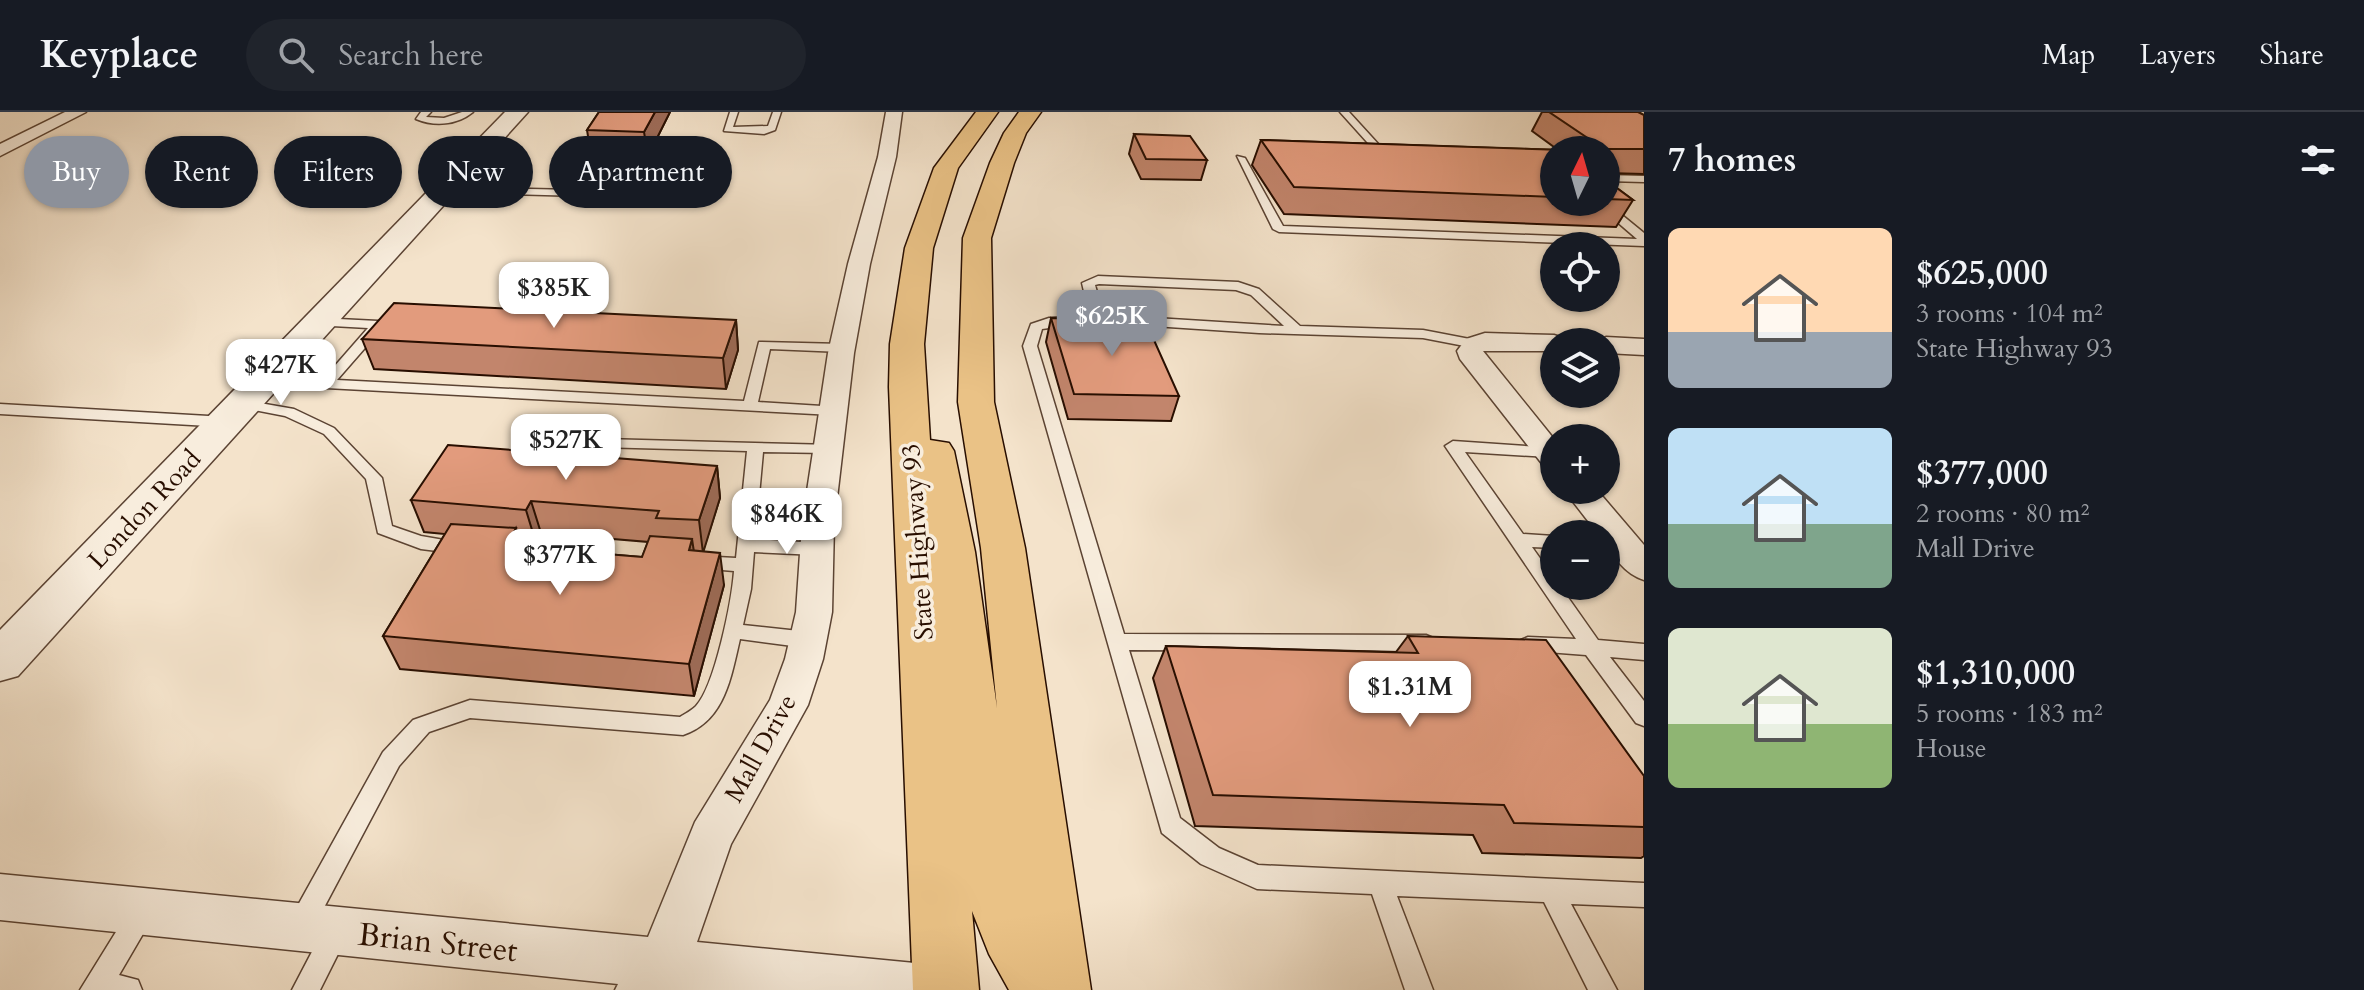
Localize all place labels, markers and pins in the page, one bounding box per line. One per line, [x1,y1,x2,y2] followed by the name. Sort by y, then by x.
[498,262,610,330] pin: $385K
[1056,290,1168,358] pin: $625K
[225,339,337,407] pin: $427K
[510,414,622,482] pin: $527K
[731,488,843,556] pin: $846K
[504,529,616,597] pin: $377K
[1345,661,1475,729] pin: $1.31M

